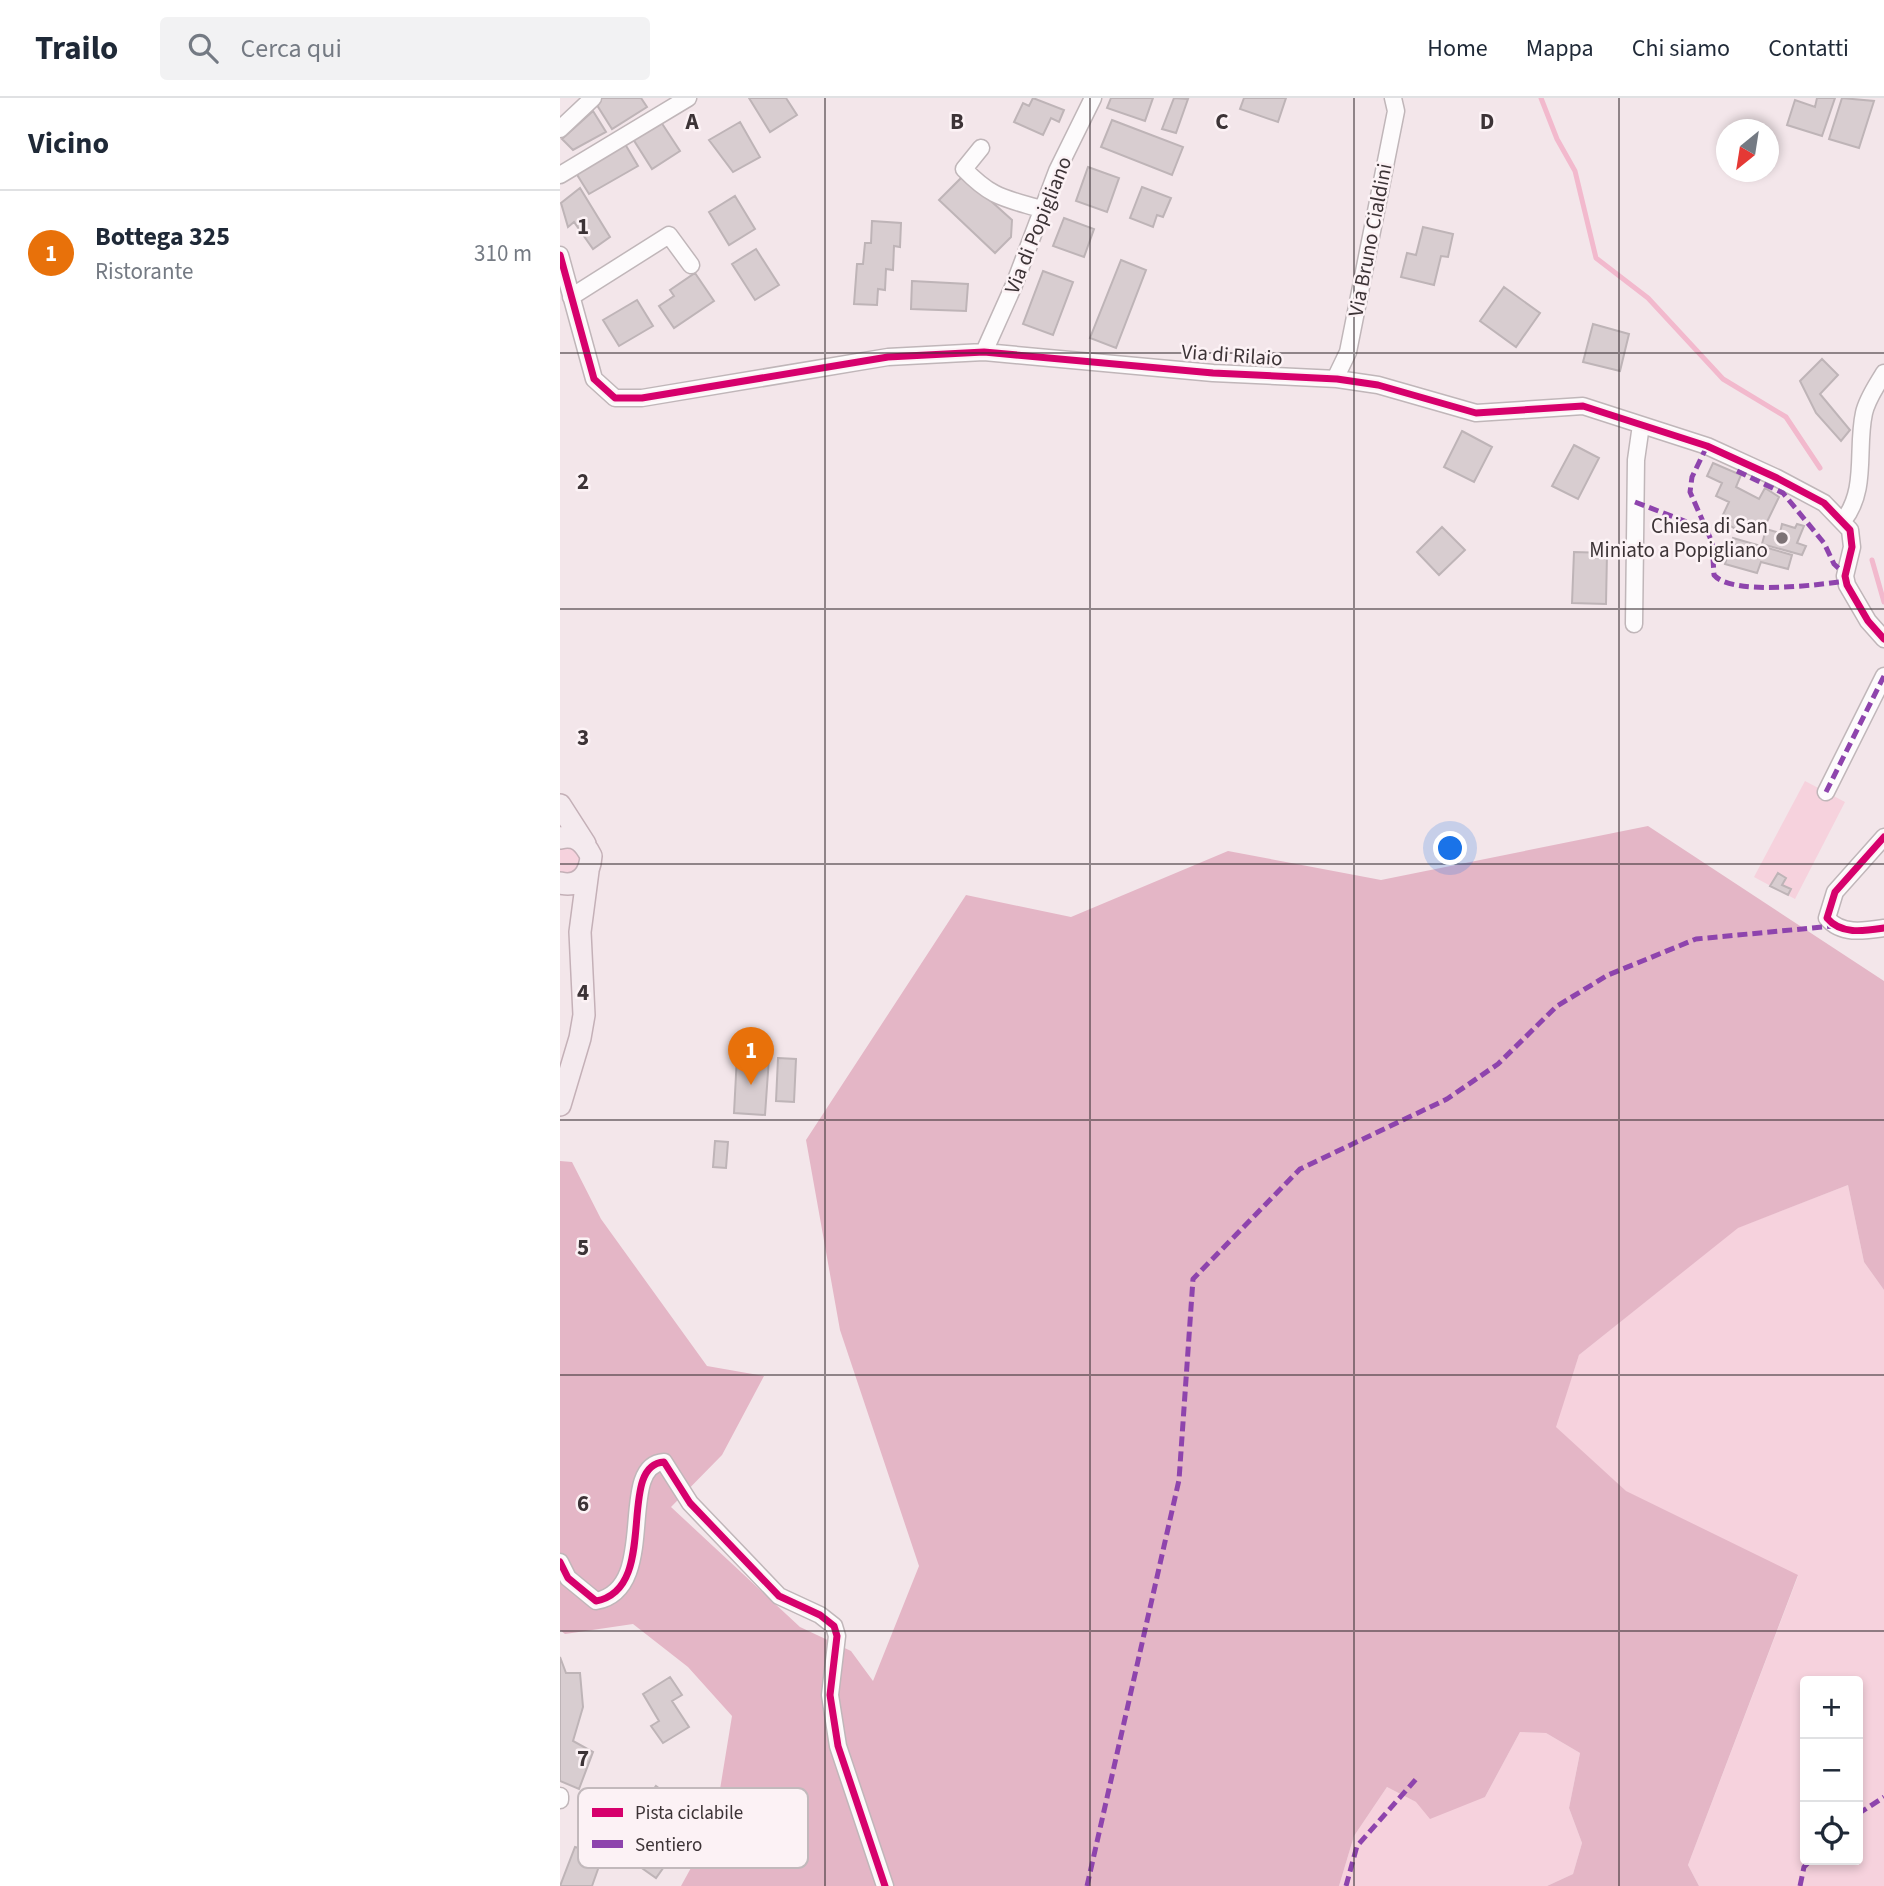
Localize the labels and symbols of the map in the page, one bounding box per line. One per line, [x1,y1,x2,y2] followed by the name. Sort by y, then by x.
[684,105,699,138] text: A
[950,105,964,138] text: B
[1215,105,1229,138] text: C
[1480,105,1494,138] text: D
[1716,119,1779,182] north arrow
[997,152,1079,298] street label: Via di Popigliano
[1340,161,1400,319] street label: Via Bruno Cialdini
[577,210,589,243] text: 1
[1180,337,1284,373] street label: Via di Rilaio
[577,465,589,498] text: 2
[1589,511,1768,565] place label: Chiesa di San Miniato a Popigliano
[1774,530,1790,546] marker: Chiesa di San Miniato a Popigliano
[577,721,589,754] text: 3
[1433,831,1467,865] your location
[577,976,589,1009] text: 4
[728,1027,774,1085] pin: 1
[577,1231,589,1264] text: 5
[577,1487,589,1520] text: 6
[577,1742,589,1775] text: 7
[578,1788,808,1868] legend
[635,1800,743,1827] text: Pista ciclabile
[635,1832,702,1859] text: Sentiero

